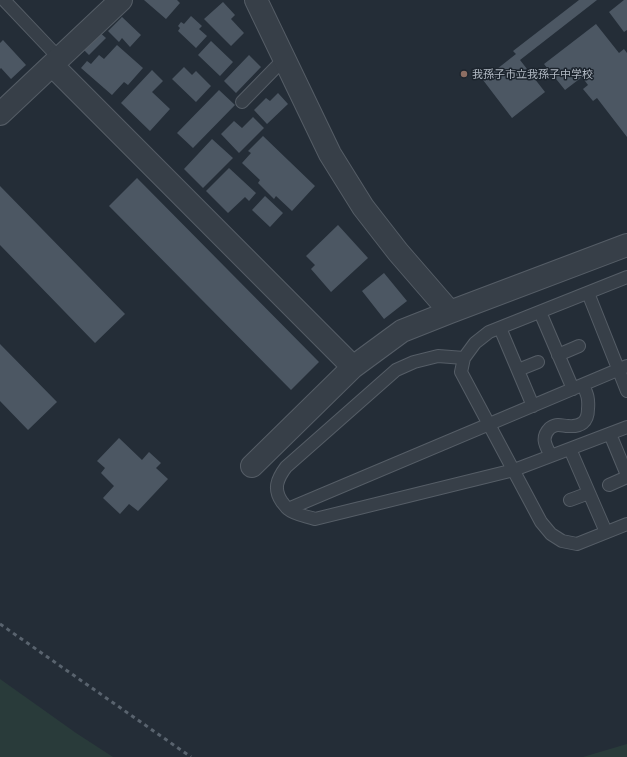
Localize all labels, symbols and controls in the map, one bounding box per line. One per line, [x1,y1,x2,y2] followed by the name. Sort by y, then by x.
[472,67,593,81] place label: 我孫子市立我孫子中学校
[459,69,469,79] marker: 我孫子市立我孫子中学校

